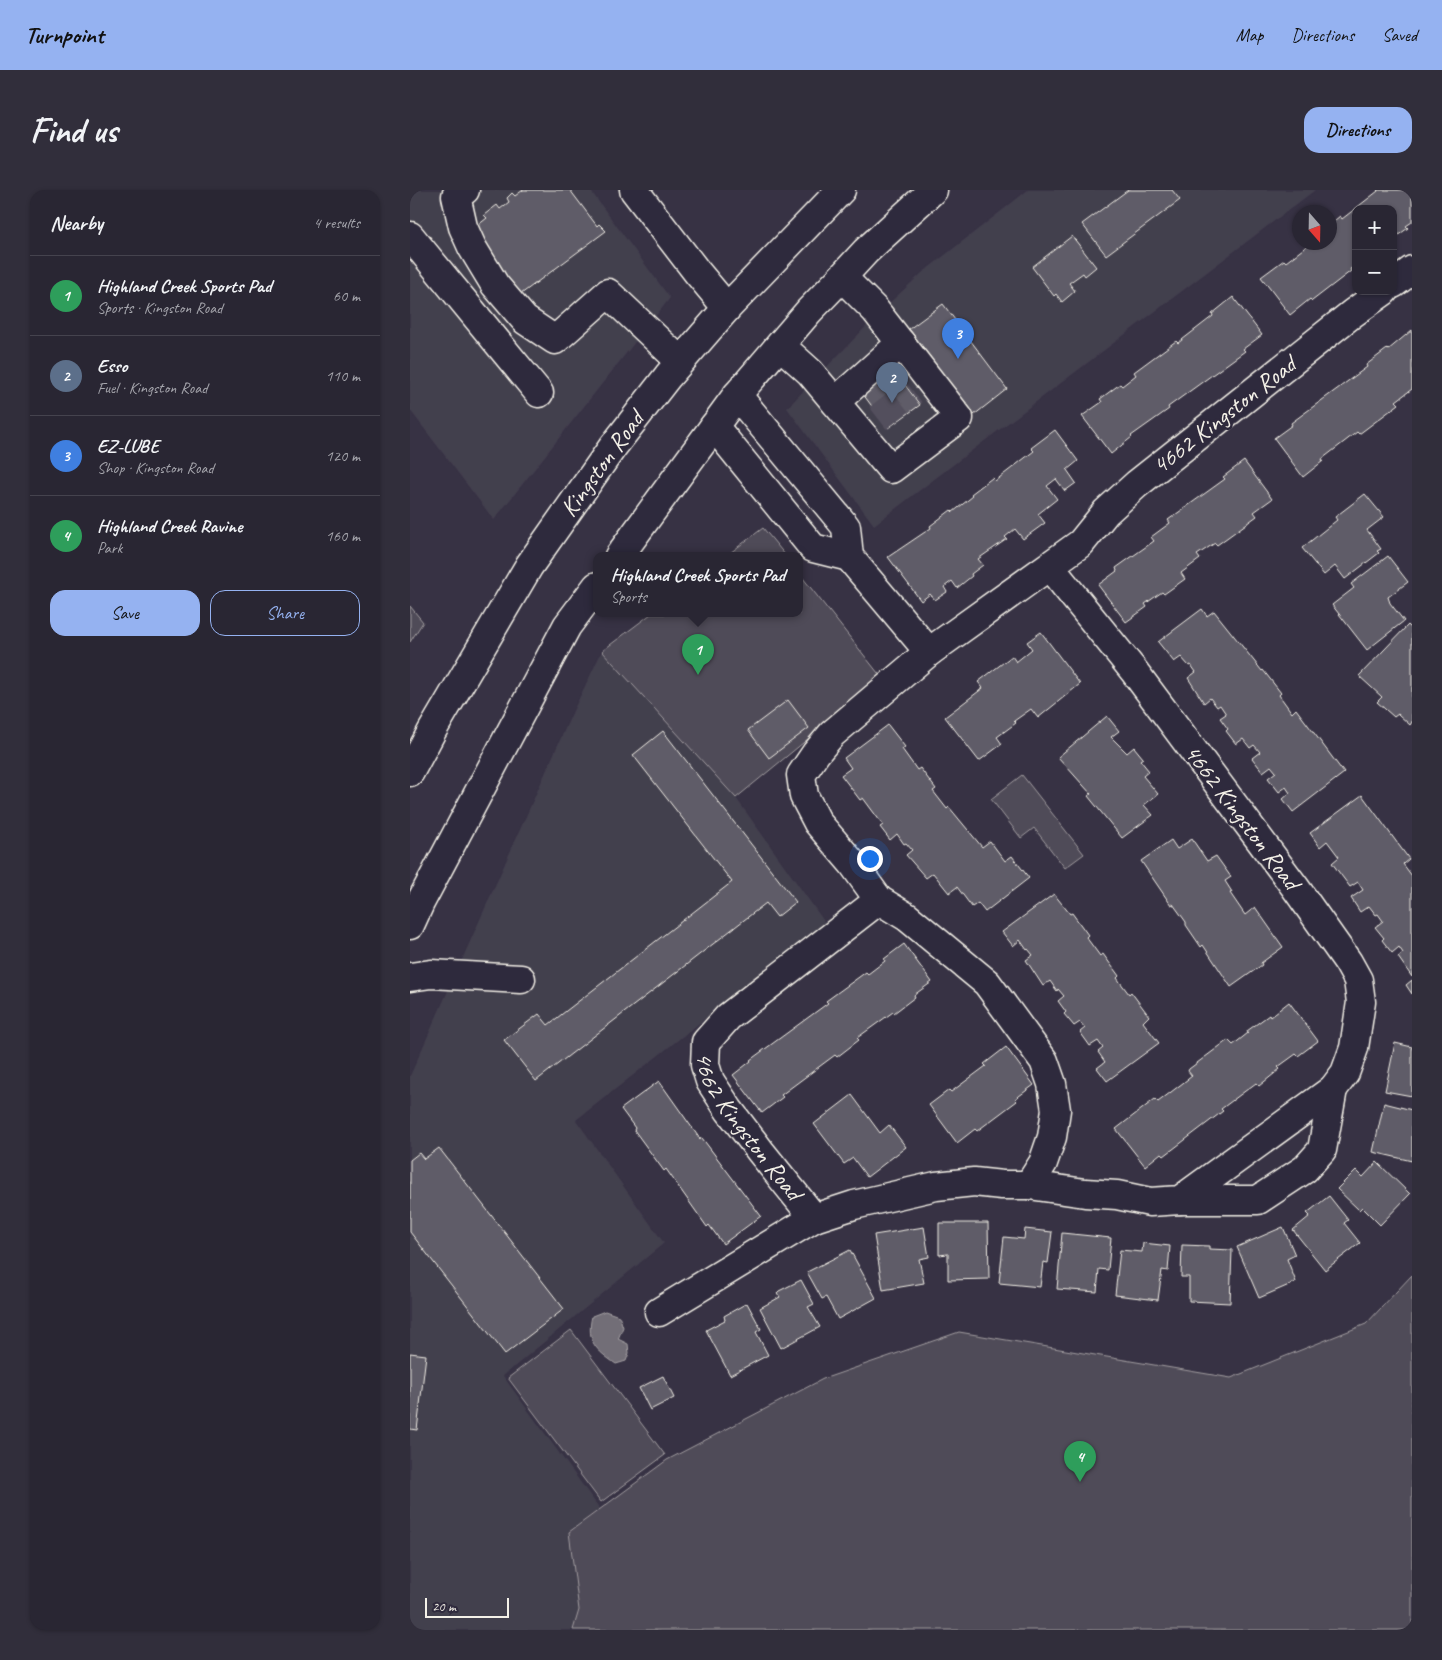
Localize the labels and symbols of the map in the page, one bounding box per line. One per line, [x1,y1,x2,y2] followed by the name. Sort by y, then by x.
[1292,205,1337,250] north arrow
[942,318,974,359] pin: 3
[1146,347,1305,481] street label: 4662 Kingston Road
[876,362,908,403] pin: 2
[553,402,653,523] street label: Kingston Road
[682,634,714,675] pin: 1
[1177,738,1309,899] street label: 4662 Kingston Road
[857,846,883,872] your location
[689,1052,812,1209] street label: 4662 Kingston Road
[1064,1441,1096,1482] pin: 4
[425,1595,509,1618] scale bar

